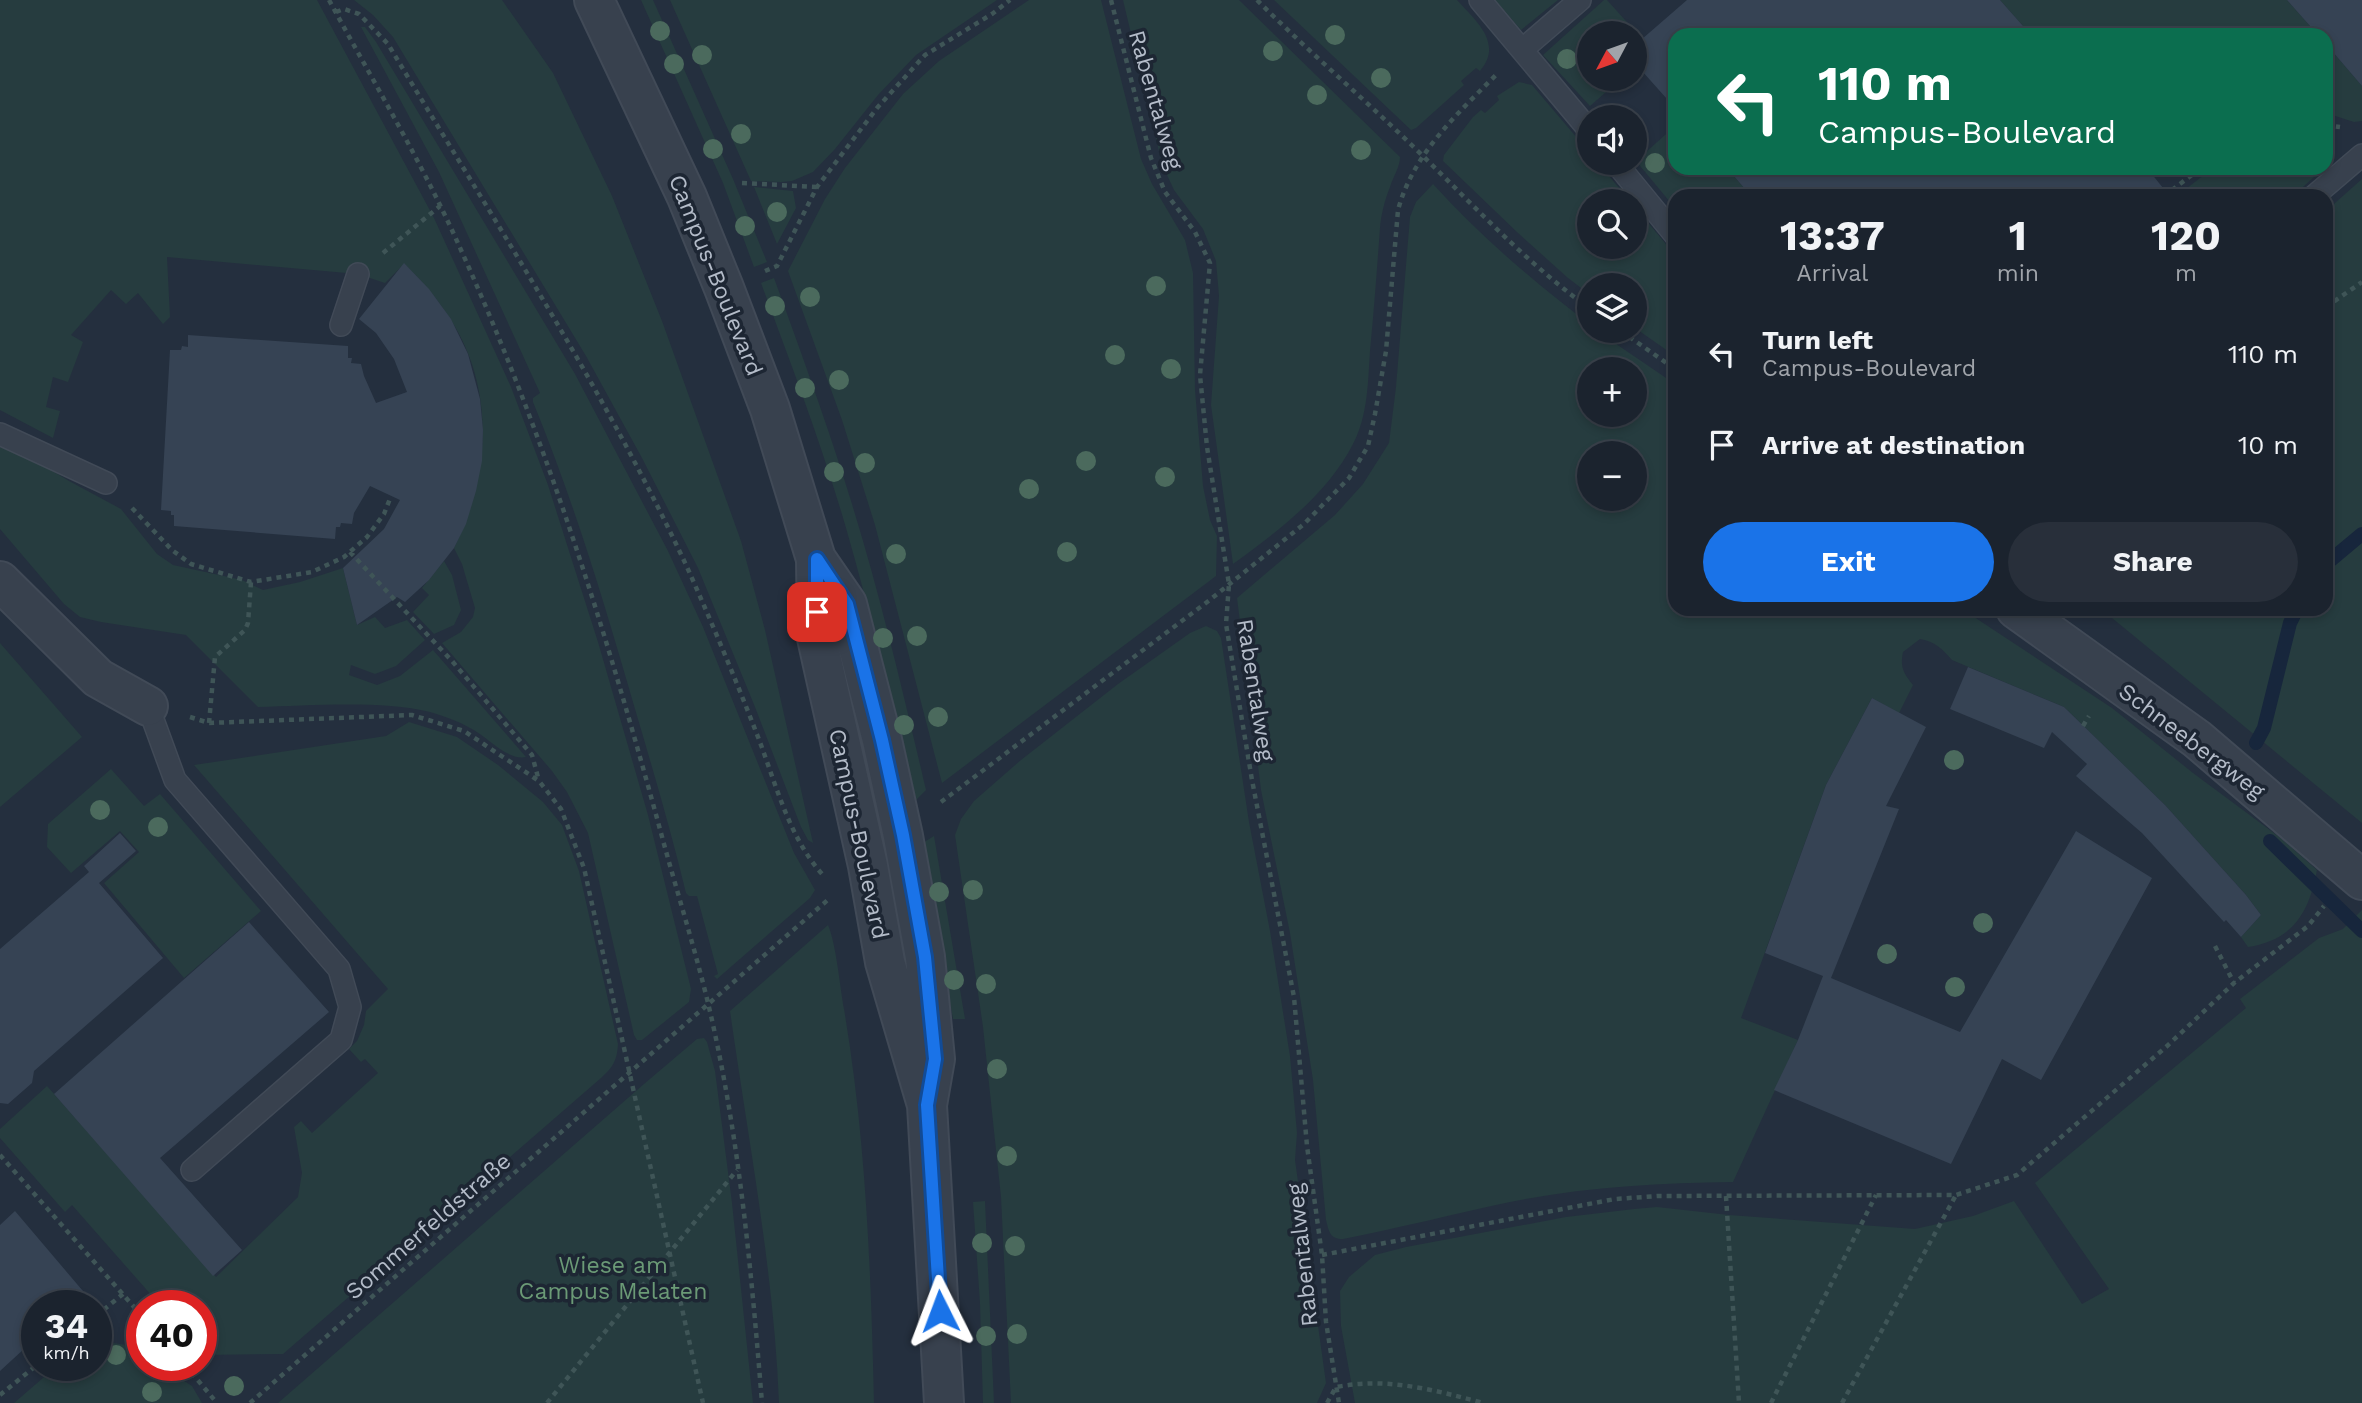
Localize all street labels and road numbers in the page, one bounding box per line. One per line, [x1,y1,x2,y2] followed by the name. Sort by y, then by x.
[1123,27,1189,174] street label: Rabentalweg
[663,171,768,380] street label: Campus-Boulevard
[1231,617,1280,764] street label: Rabentalweg
[2113,678,2271,805] street label: Schneebergweg
[823,726,894,942] street label: Campus-Boulevard
[340,1147,516,1305] street label: Sommerfeldstraße
[1281,1181,1323,1328] street label: Rabentalweg

